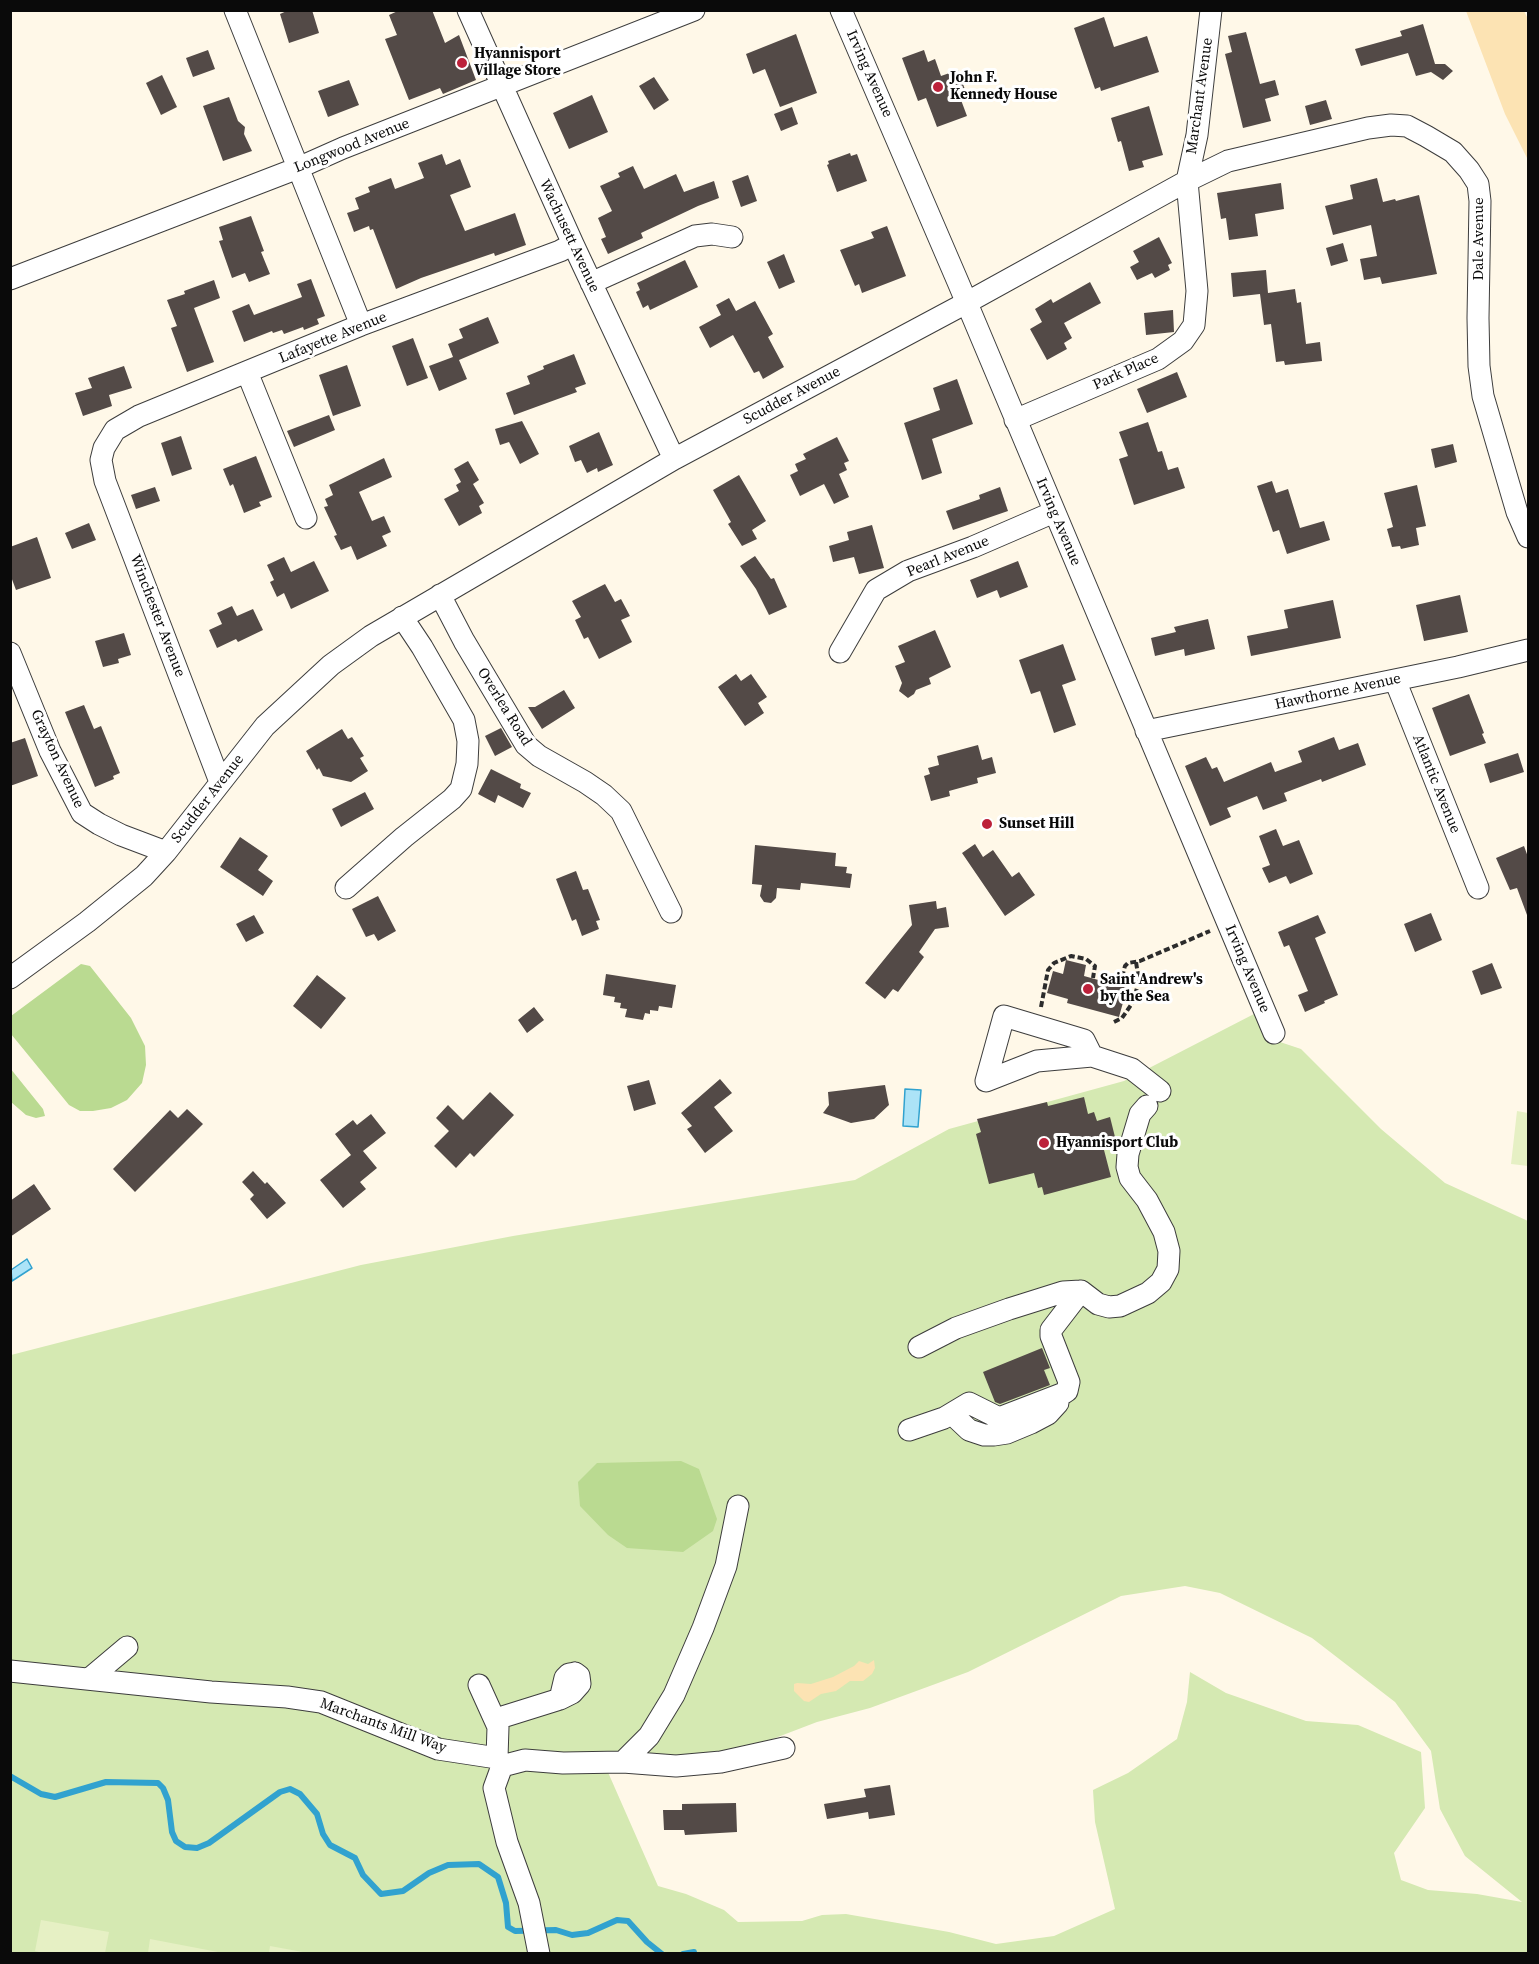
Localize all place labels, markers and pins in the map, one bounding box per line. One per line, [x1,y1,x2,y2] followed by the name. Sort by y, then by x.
[474,45,561,80] place label: Hyannisport Village Store
[455,56,469,70] marker: Hyannisport Village Store
[950,69,1057,104] place label: John F. Kennedy House
[931,80,945,94] marker: John F. Kennedy House
[999,815,1074,833] place label: Sunset Hill
[980,817,994,831] marker: Sunset Hill
[1100,971,1203,1006] place label: Saint Andrew's by the Sea
[1081,982,1095,996] marker: Saint Andrew's by the Sea
[1056,1134,1178,1152] place label: Hyannisport Club
[1037,1136,1051,1150] marker: Hyannisport Club

